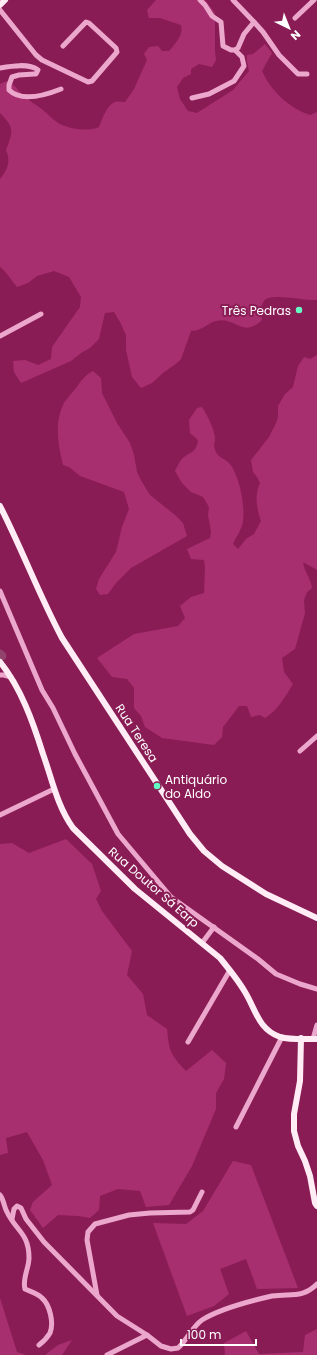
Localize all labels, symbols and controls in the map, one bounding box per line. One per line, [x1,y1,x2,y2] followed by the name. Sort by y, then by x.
[269,8,309,48] north arrow
[287,27,304,44] text: N
[222,302,291,319] place label: Três Pedras
[294,305,304,315] marker: Três Pedras
[112,700,162,766] street label: Rua Teresa
[165,771,227,802] place label: Antiquário do Aldo
[152,781,162,791] marker: Antiquário do Aldo
[105,843,203,931] street label: Rua Doutor Sá Earp
[181,1321,256,1347] scale bar
[187,1326,221,1343] text: 100 m

